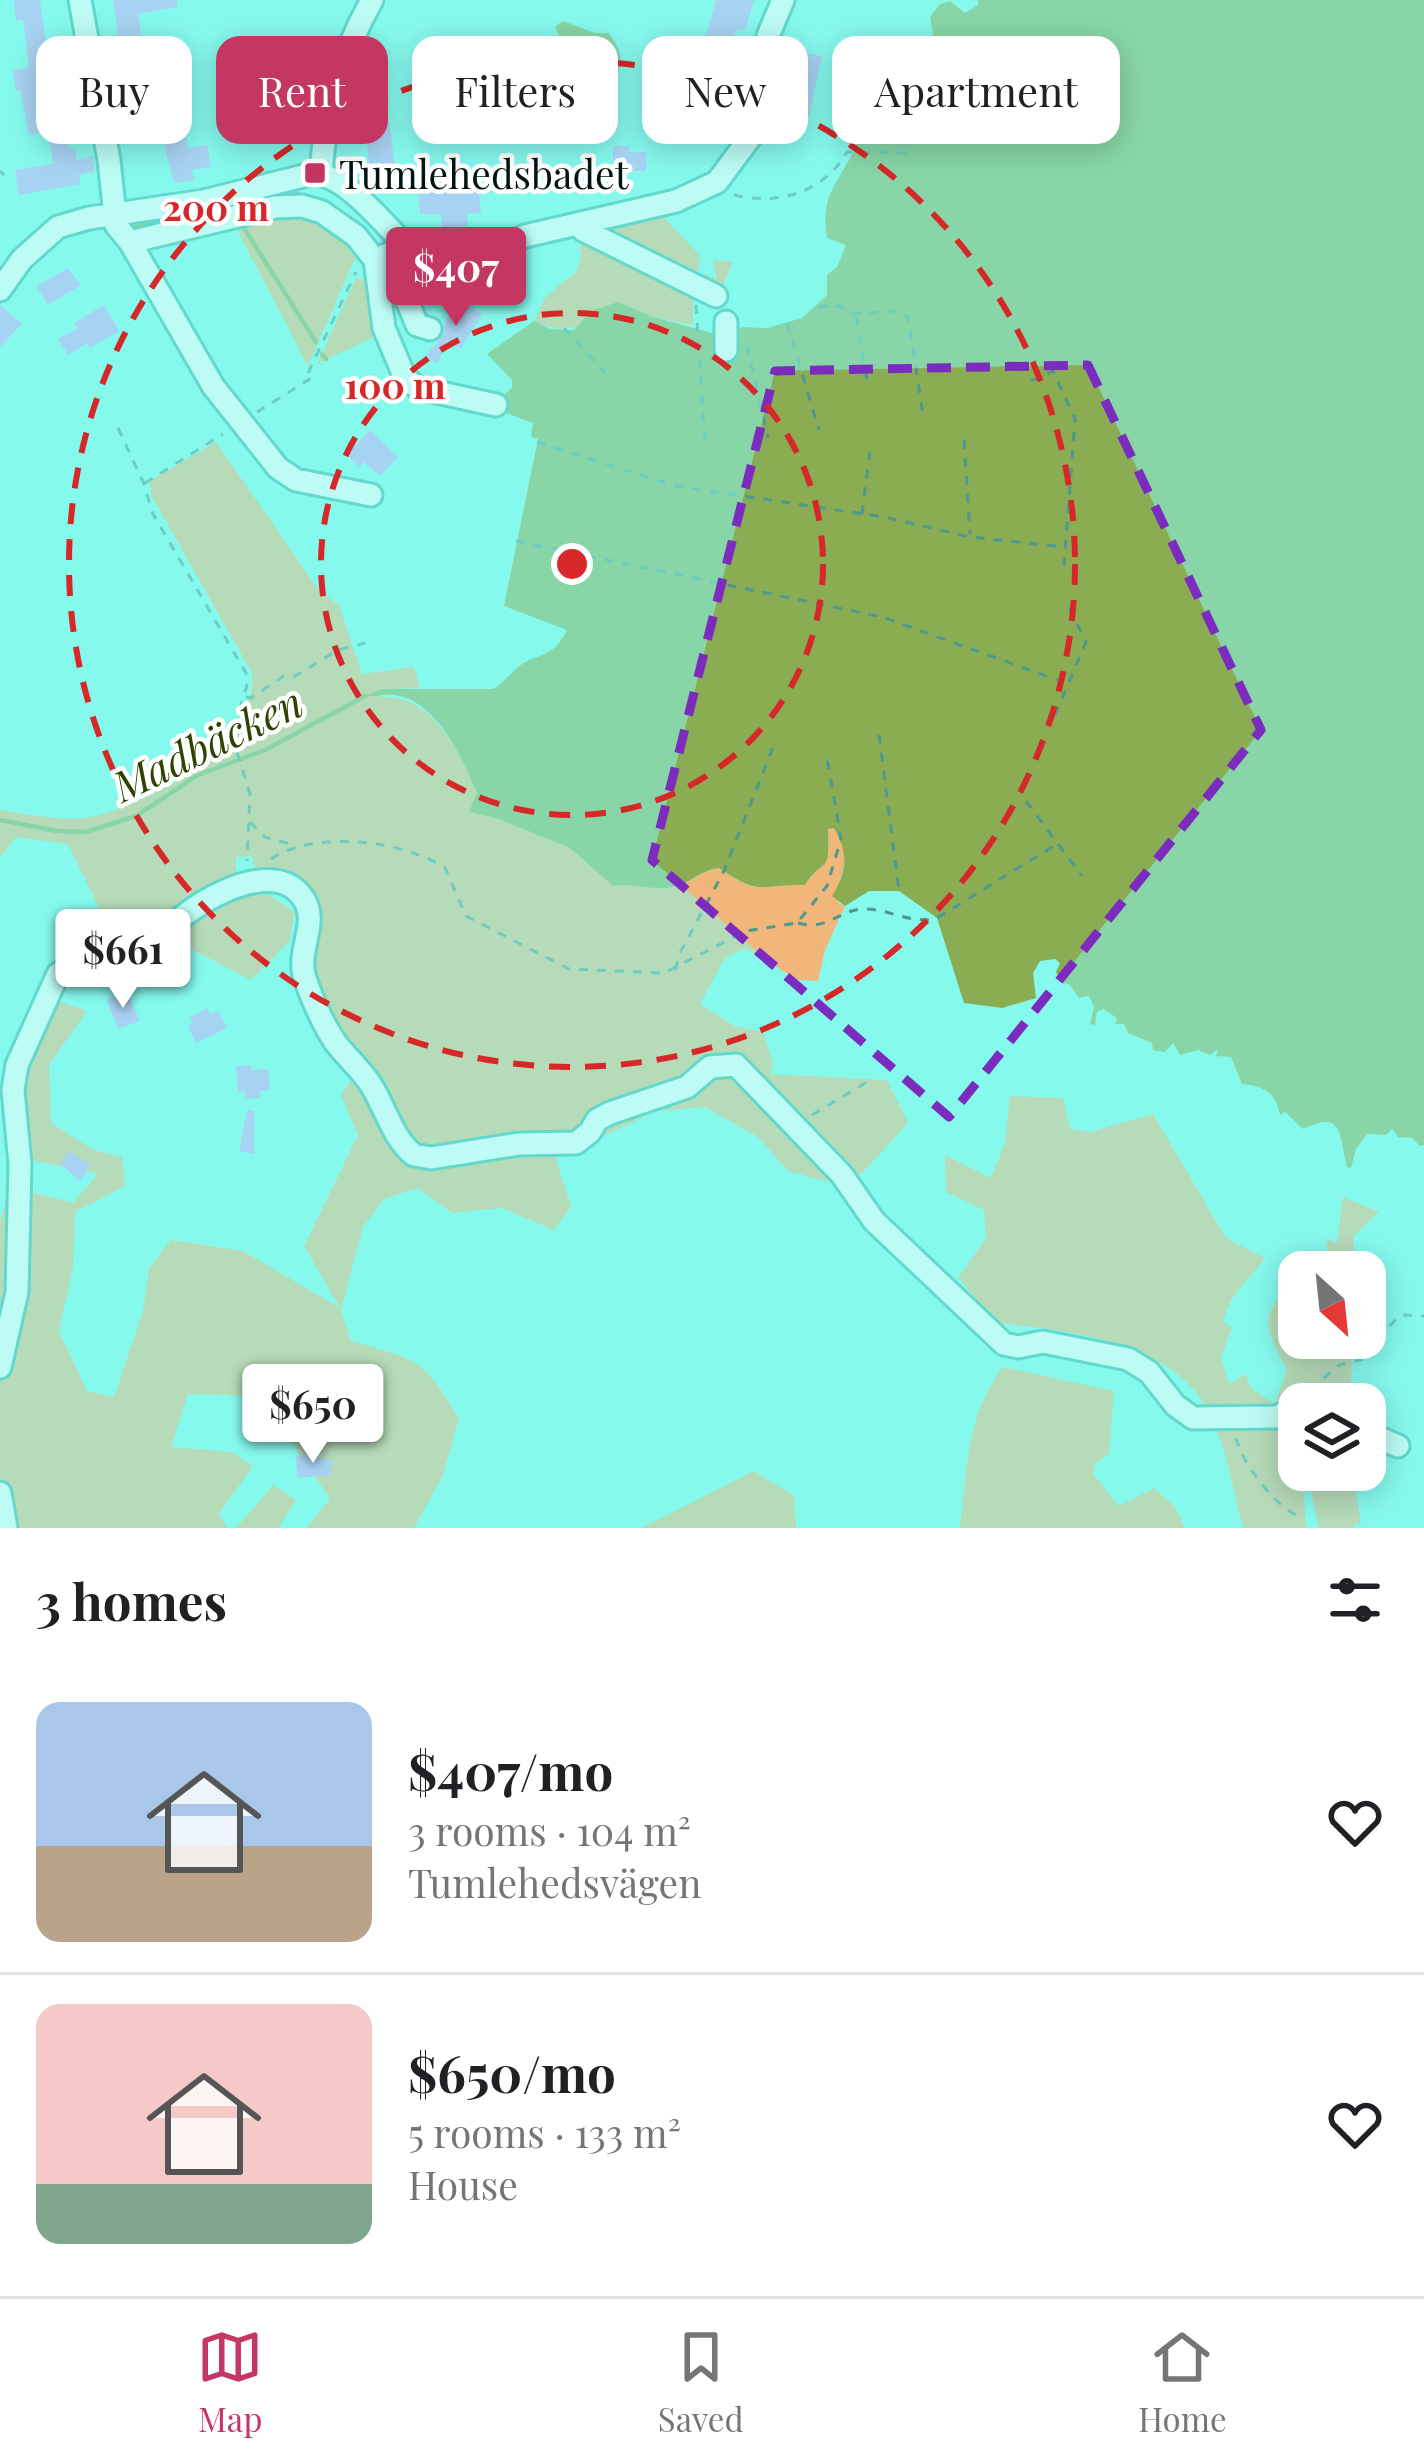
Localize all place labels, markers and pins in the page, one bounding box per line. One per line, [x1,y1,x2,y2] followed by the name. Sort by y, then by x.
[339,147,630,199] place label: Tumlehedsbadet
[302,160,328,186] marker: Tumlehedsbadet
[385,227,527,329] pin: $407
[551,543,593,585] centre of rings
[52,909,194,1011] pin: $661
[242,1364,384,1466] pin: $650

